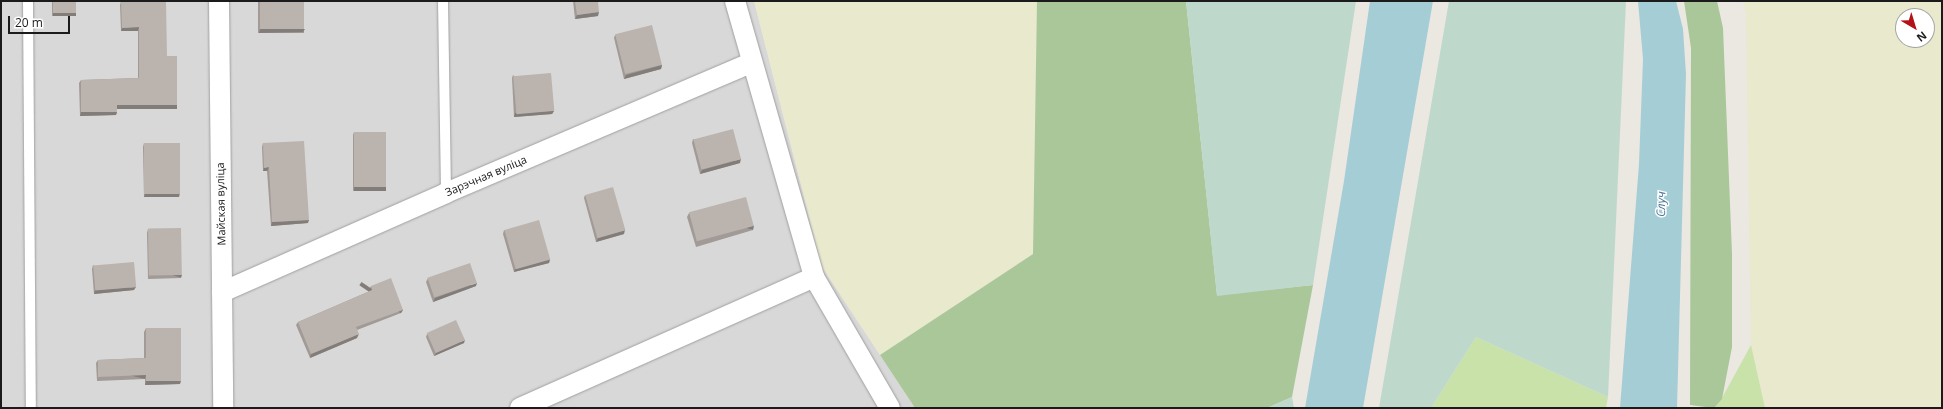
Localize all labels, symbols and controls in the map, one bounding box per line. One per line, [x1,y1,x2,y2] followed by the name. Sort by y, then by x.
[10,8,72,34] scale bar
[1895,8,1935,48] north arrow
[15,14,43,31] text: 20 m
[1914,28,1930,46] text: N
[443,153,529,199] street label: Зарэчная вуліца
[214,162,228,246] street label: Майская вуліца
[1654,191,1668,217] water label: Случ

